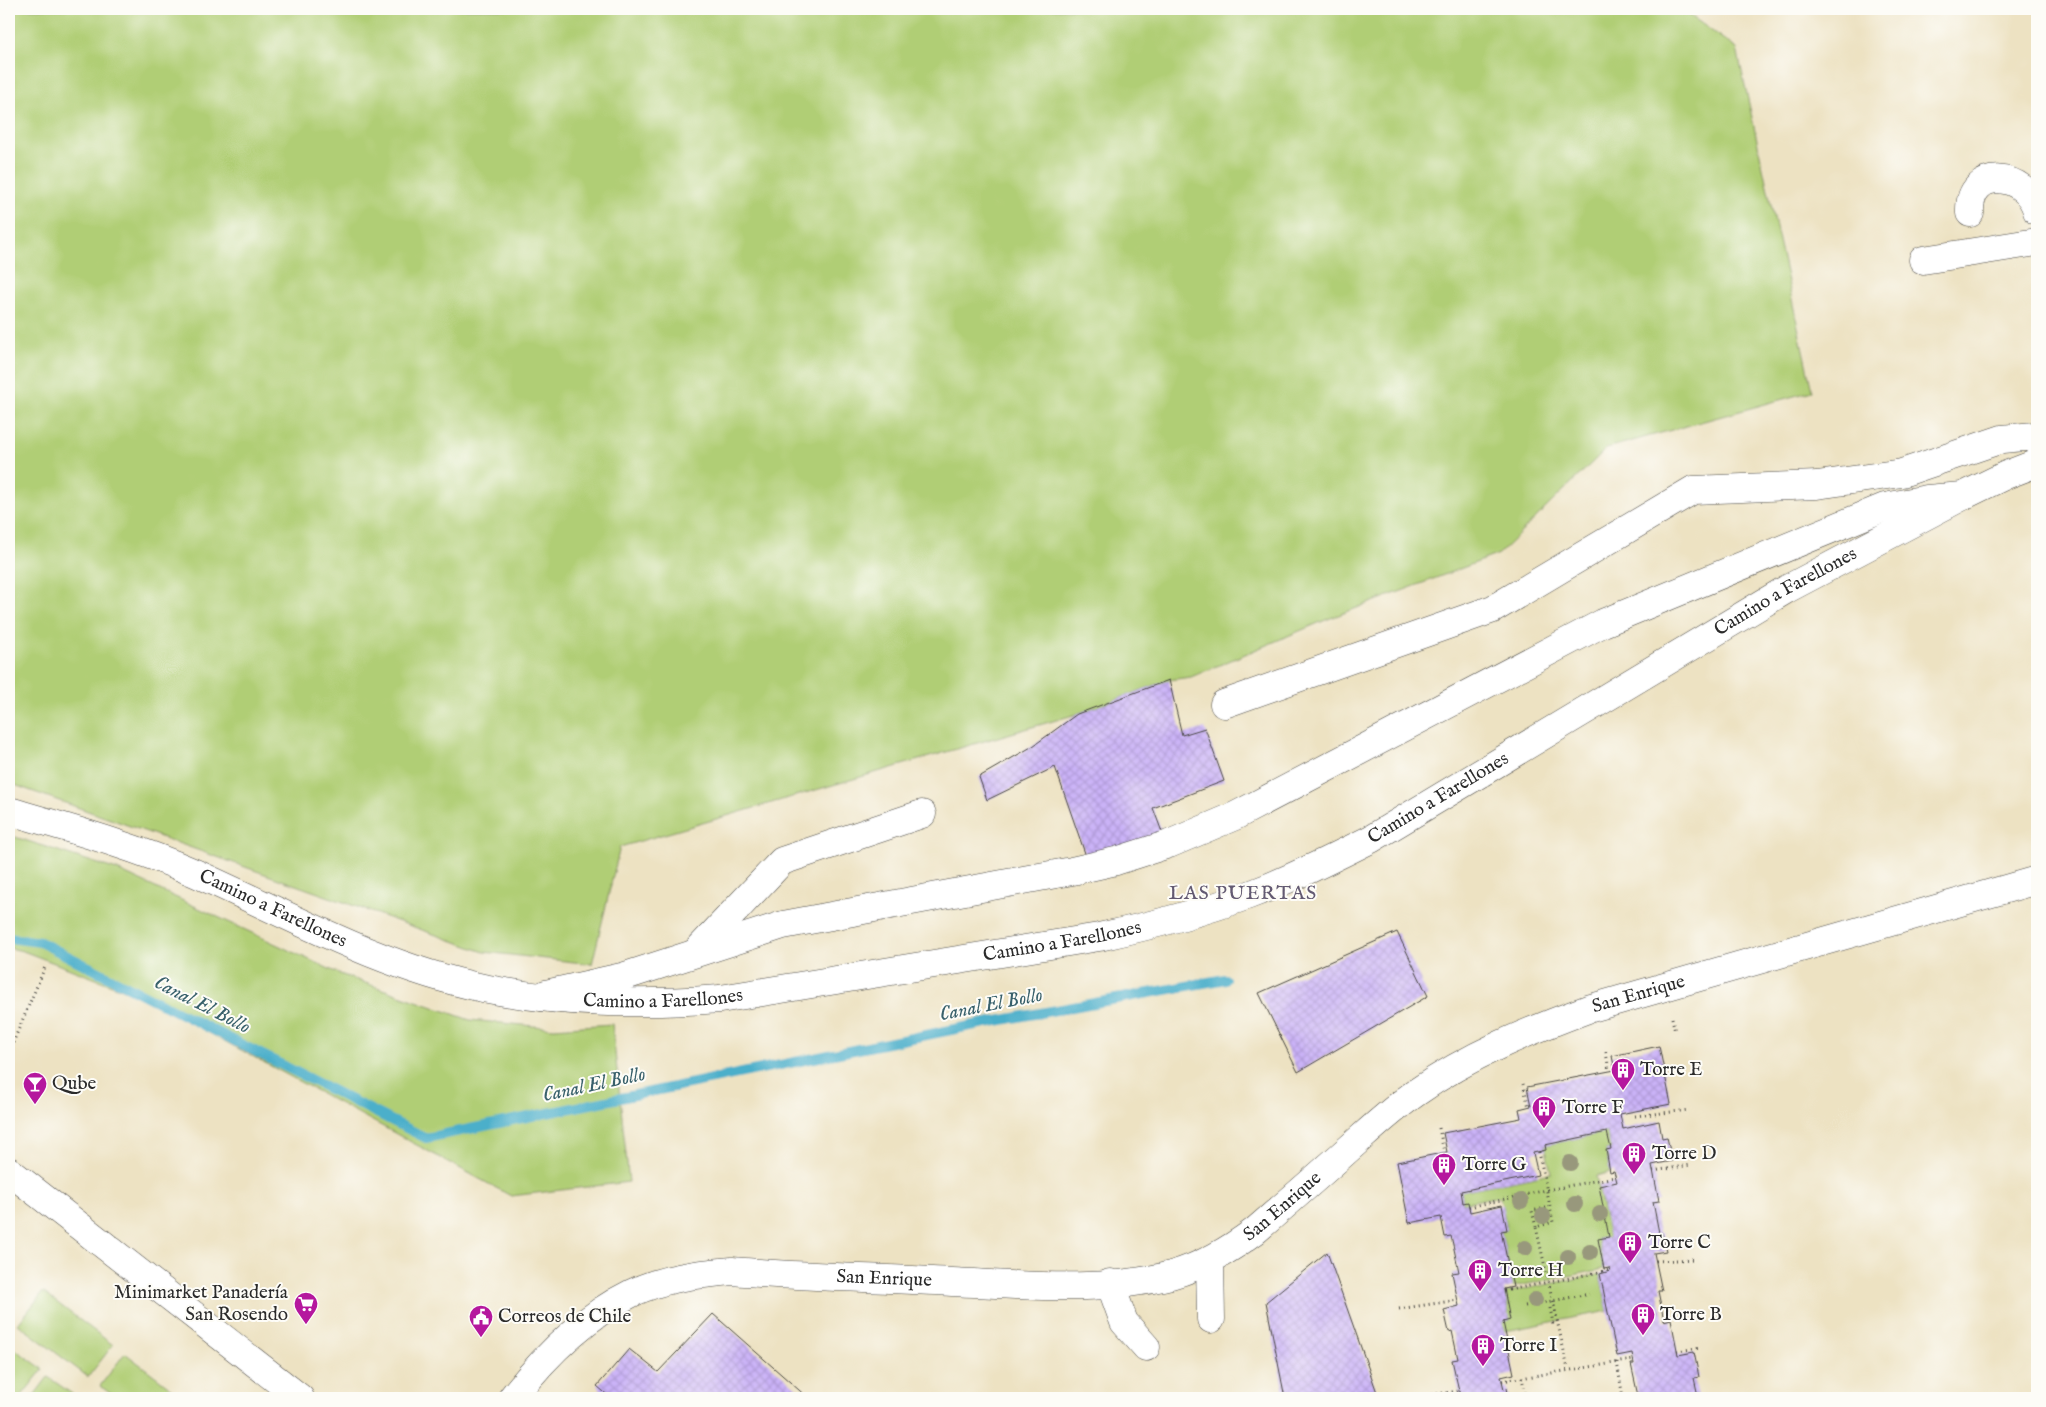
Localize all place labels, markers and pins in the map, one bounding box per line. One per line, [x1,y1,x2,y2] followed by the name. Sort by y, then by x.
[1610,1057,1636,1091] building icon: Torre E
[1640,1058,1702,1082] place label: Torre E
[22,1071,48,1105] bar icon: Qube
[52,1072,97,1096] place label: Qube
[1531,1095,1557,1129] building icon: Torre F
[1562,1096,1623,1120] place label: Torre F
[1621,1141,1647,1175] building icon: Torre D
[1652,1142,1716,1166] place label: Torre D
[1431,1152,1457,1186] building icon: Torre G
[1462,1153,1526,1177] place label: Torre G
[1617,1230,1643,1264] building icon: Torre C
[1648,1231,1711,1255] place label: Torre C
[1467,1258,1493,1292] building icon: Torre H
[1498,1259,1563,1283] place label: Torre H
[114,1281,289,1327] place label: Minimarket Panadería San Rosendo
[293,1291,319,1325] supermarket icon: Minimarket Panadería San Rosendo
[1630,1302,1656,1336] building icon: Torre B
[1660,1303,1722,1327] place label: Torre B
[468,1304,494,1338] public building icon: Correos de Chile
[498,1305,631,1329] place label: Correos de Chile
[1470,1333,1496,1367] building icon: Torre I
[1500,1334,1557,1358] place label: Torre I

